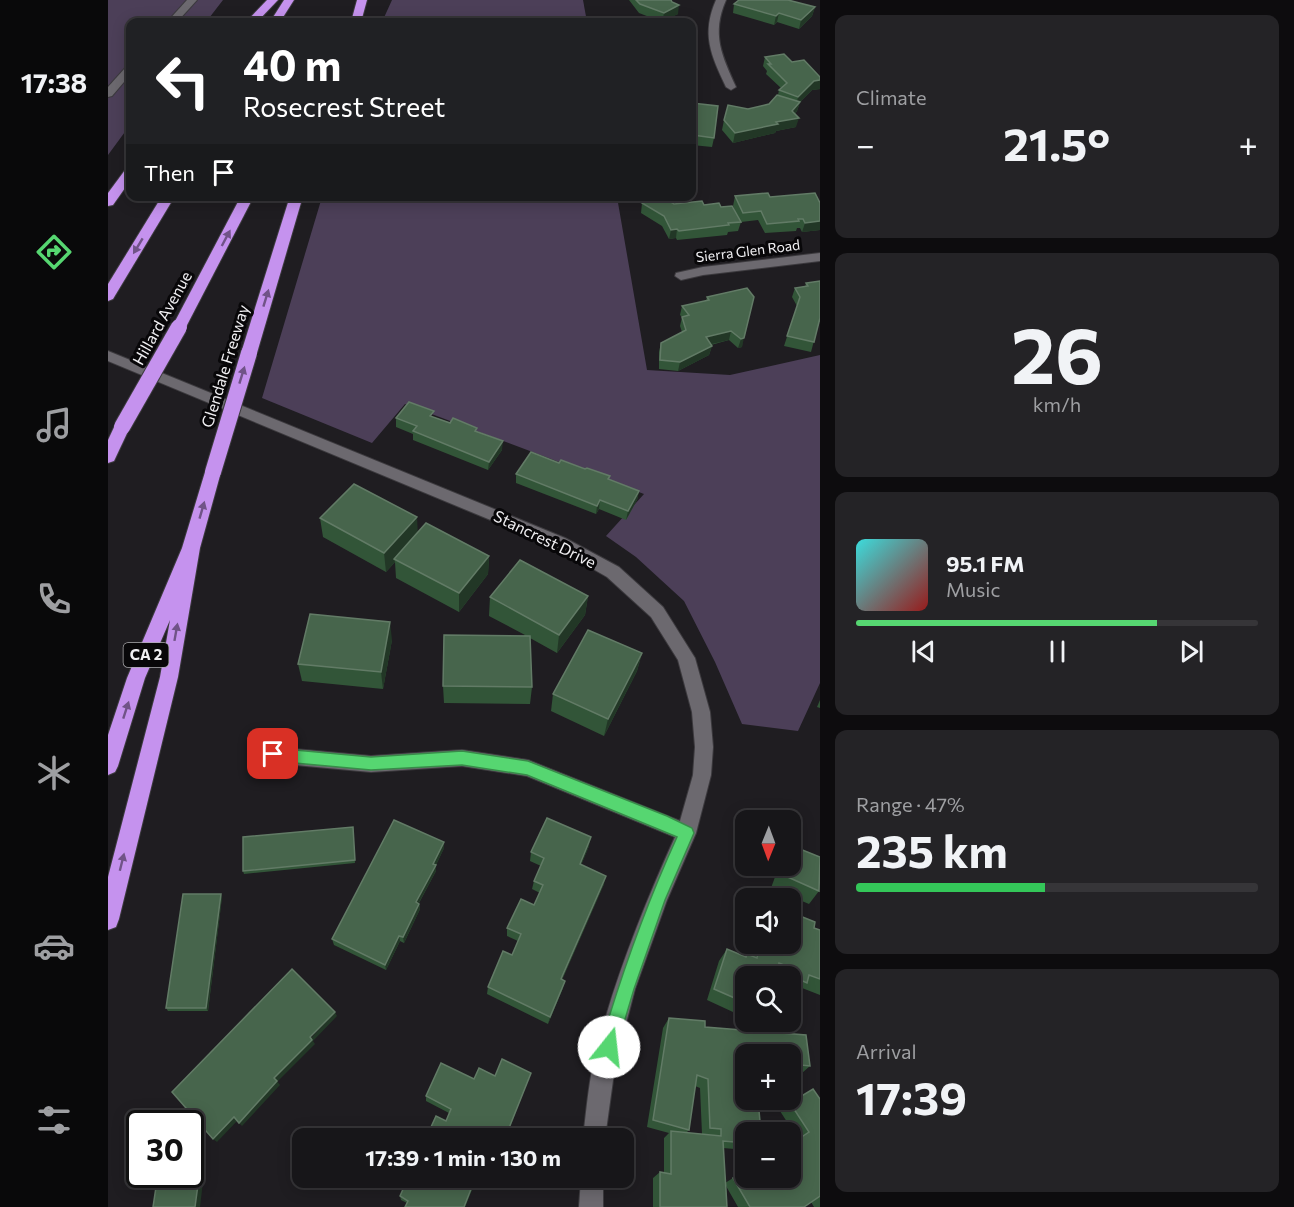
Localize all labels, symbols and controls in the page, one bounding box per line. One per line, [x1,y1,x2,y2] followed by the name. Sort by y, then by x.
[243,38,341,90] text: 40 m
[144,42,222,120] icon: left
[21,66,87,99] text: 17:38
[856,85,926,109] text: Climate
[243,90,445,123] text: Rosecrest Street
[1003,115,1110,170] text: 21.5°
[856,123,875,164] text: −
[1239,123,1258,164] text: +
[207,156,240,189] icon: arrive
[144,159,195,186] text: Then
[221,230,231,247] one-way arrow
[33,231,75,273] icon: directions
[695,236,801,265] street label: Sierra Glen Road
[133,238,144,254] one-way arrow
[128,268,195,368] street label: Hillard Avenue
[262,289,271,307] one-way arrow
[197,302,252,430] street label: Glendale Freeway
[1011,305,1103,400] text: 26
[238,366,247,384] one-way arrow
[1033,392,1081,416] text: km/h
[33,404,75,446] icon: music
[198,501,207,519] one-way arrow
[491,506,599,571] street label: Stancrest Drive
[946,550,1024,577] text: 95.1 FM
[946,577,1000,601] text: Music
[33,578,75,620] icon: phone
[172,622,181,641] one-way arrow
[907,635,940,668] icon: previous
[1041,635,1074,668] icon: pause
[1175,635,1208,668] icon: next
[123,643,168,667] road number: CA 2
[122,701,131,719] one-way arrow
[247,728,298,779] pin
[256,737,289,770] icon: arrive
[33,752,75,794] icon: climate
[856,792,965,816] text: Range · 47%
[735,810,801,876] north arrow
[735,810,801,1188] map controls
[856,822,1008,877] text: 235 km
[118,853,128,871] one-way arrow
[735,888,801,954] button: sound
[33,925,75,967] icon: car
[735,966,801,1032] button: search
[577,1015,641,1079] position arrow
[856,1039,917,1063] text: Arrival
[735,1044,801,1110] button: +
[856,1069,967,1124] text: 17:39
[33,1099,75,1141] icon: filters
[126,1110,204,1188] speed limit sign: 30
[735,1122,801,1188] button: −
[365,1144,561,1171] text: 17:39 · 1 min · 130 m

